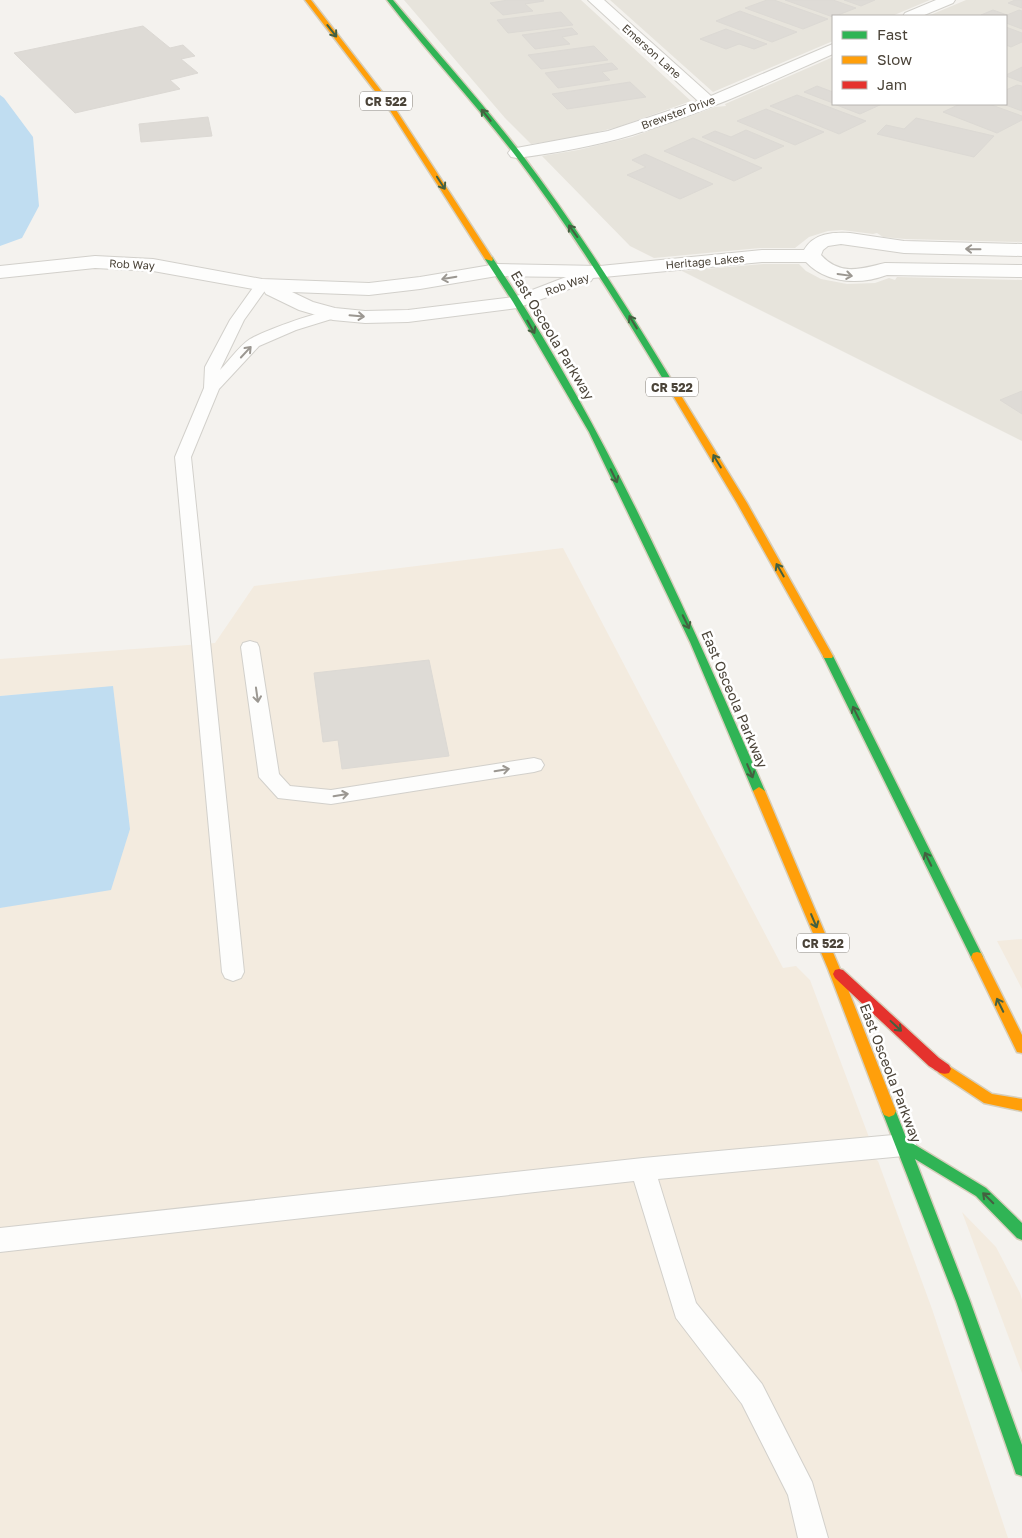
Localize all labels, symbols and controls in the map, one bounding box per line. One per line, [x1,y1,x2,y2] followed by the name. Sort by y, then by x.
[832,15,1007,105] legend
[620,21,684,81] street label: Emerson Lane
[327,24,338,37] one-way arrow
[877,25,908,43] text: Fast
[877,50,912,68] text: Slow
[877,75,907,93] text: Jam
[360,92,412,110] road number: CR 522
[639,93,717,131] street label: Brewster Drive
[480,109,491,122] one-way arrow
[436,175,446,189] one-way arrow
[568,224,578,238] one-way arrow
[966,244,982,253] one-way arrow
[665,251,745,271] street label: Heritage Lakes
[109,256,155,272] street label: Rob Way
[508,267,598,403] street label: East Osceola Parkway
[543,270,591,298] street label: Rob Way
[837,270,853,280] one-way arrow
[441,274,457,284] one-way arrow
[349,311,365,321] one-way arrow
[627,315,637,329] one-way arrow
[527,319,537,333] one-way arrow
[240,346,252,359] one-way arrow
[646,378,698,397] road number: CR 522
[712,454,722,468] one-way arrow
[610,468,619,483] one-way arrow
[775,563,785,577] one-way arrow
[681,614,691,629] one-way arrow
[698,628,772,770] street label: East Osceola Parkway
[252,686,262,702] one-way arrow
[851,706,861,721] one-way arrow
[746,763,756,778] one-way arrow
[493,765,509,775] one-way arrow
[333,790,349,800] one-way arrow
[923,852,933,867] one-way arrow
[809,913,819,928] one-way arrow
[797,934,849,952] road number: CR 522
[995,998,1005,1013] one-way arrow
[857,1001,925,1145] street label: East Osceola Parkway
[889,1020,902,1032] one-way arrow
[982,1192,994,1204] one-way arrow

